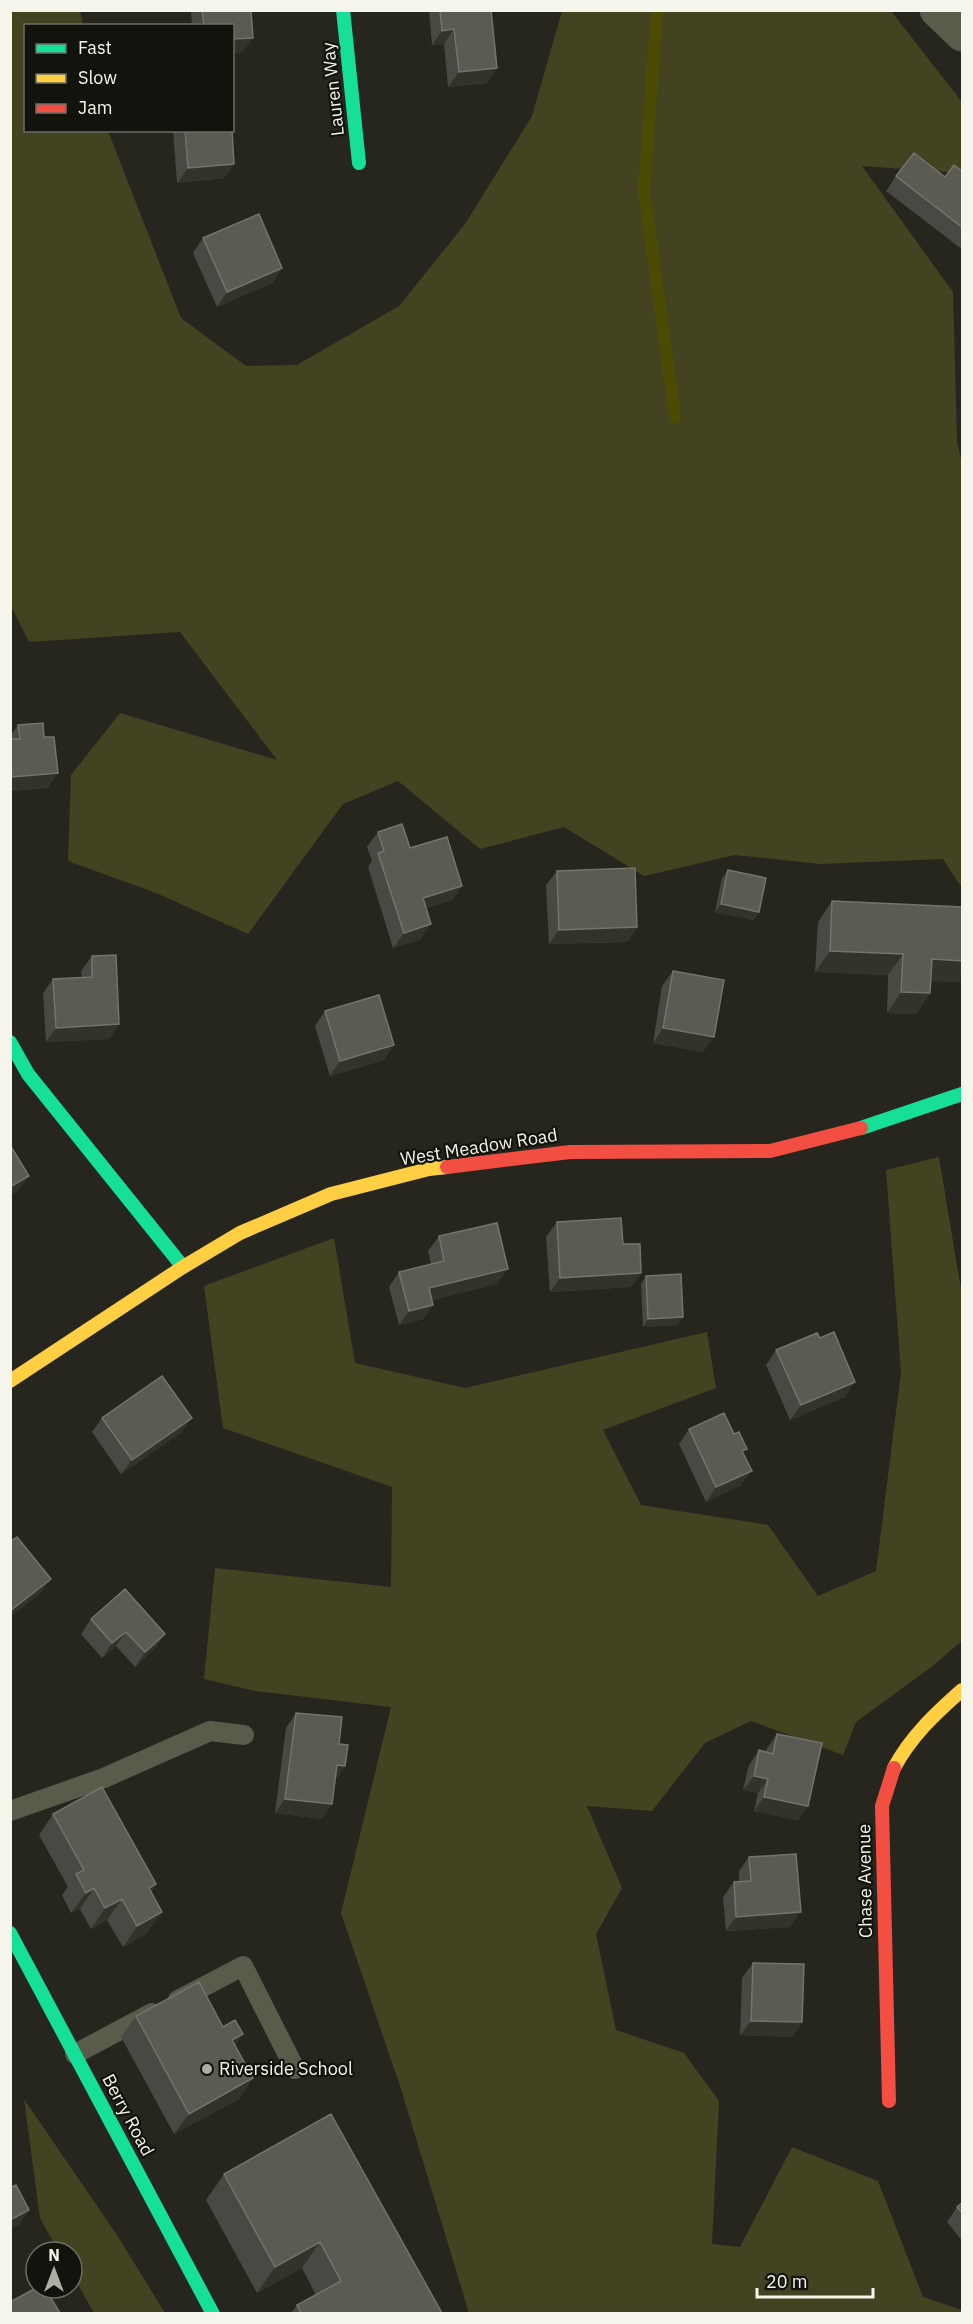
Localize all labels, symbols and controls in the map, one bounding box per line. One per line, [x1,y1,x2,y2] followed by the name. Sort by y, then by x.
[24,24,234,132] legend
[78,36,112,59] text: Fast
[316,41,349,137] street label: Lauren Way
[78,66,117,89] text: Slow
[78,96,113,119] text: Jam
[399,1123,559,1170] street label: West Meadow Road
[852,1824,877,1938] street label: Chase Avenue
[219,2057,353,2080] place label: Riverside School
[200,2062,214,2076] marker: Riverside School
[97,2070,160,2160] street label: Berry Road
[24,2240,84,2300] north arrow
[48,2245,60,2265] text: N
[757,2261,872,2299] scale bar
[766,2270,808,2293] text: 20 m

